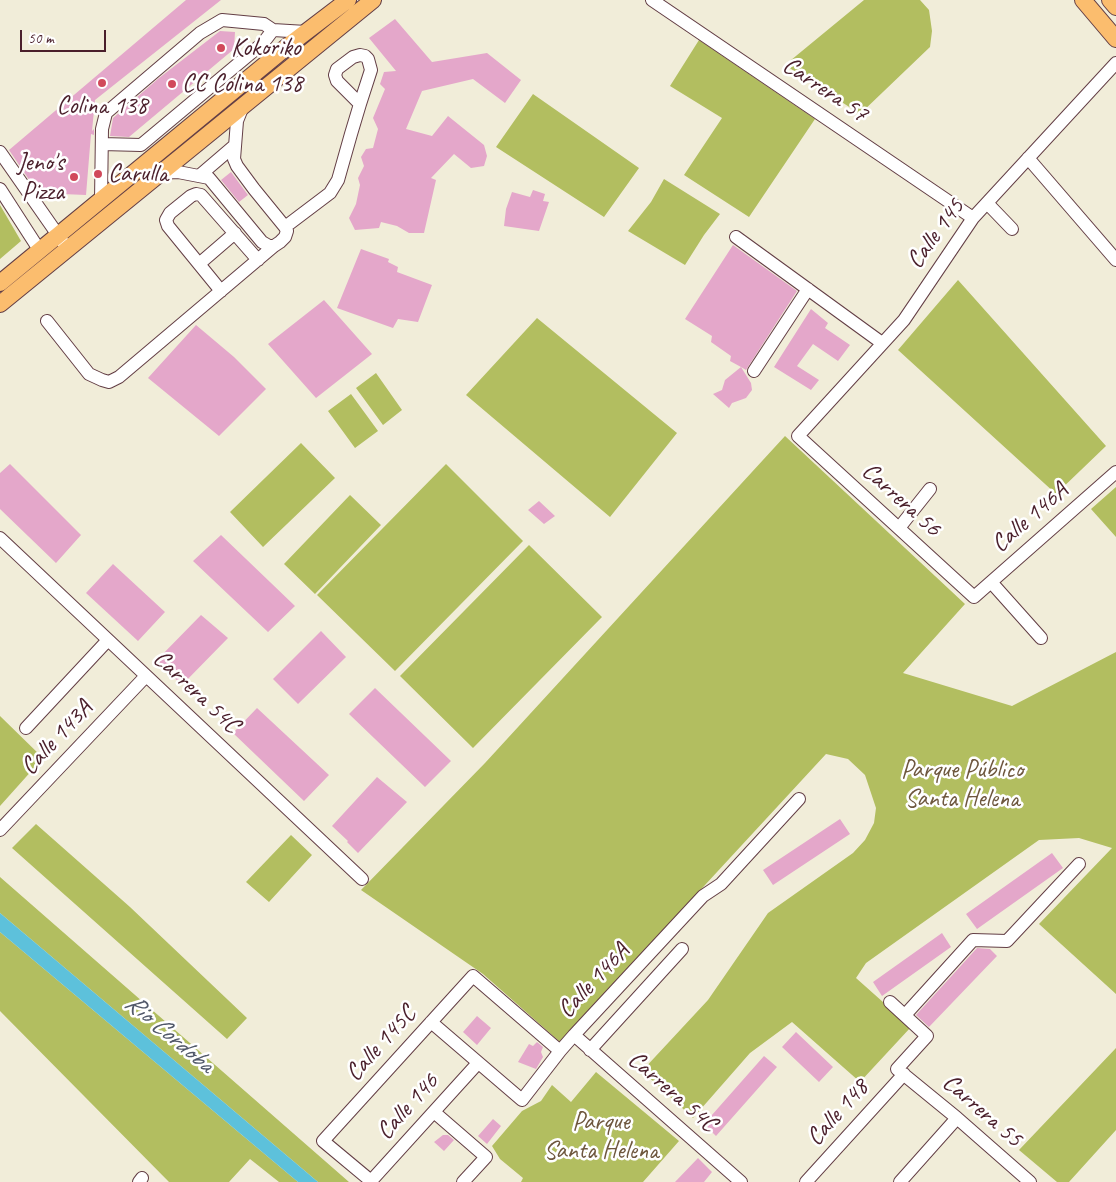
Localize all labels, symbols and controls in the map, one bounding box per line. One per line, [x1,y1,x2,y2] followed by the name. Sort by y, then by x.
[22,20,109,52] scale bar
[28,29,54,48] text: 50 m
[231,33,301,63] place label: Kokoriko
[215,42,227,54] marker: Kokoriko
[777,51,873,129] street label: Carrera 57
[182,69,303,99] place label: CC Colina 138
[96,77,108,89] marker: Colina 138
[166,78,178,90] marker: CC Colina 138
[57,91,147,121] place label: Colina 138
[17,148,64,207] place label: Jeno's Pizza
[108,159,168,189] place label: Carulla
[92,168,104,180] marker: Carulla
[68,171,80,183] marker: Jeno's Pizza
[901,193,971,275] street label: Calle 145
[855,457,947,543] street label: Carrera 56
[986,477,1074,559] street label: Calle 146A
[146,644,246,740] street label: Carrera 54C
[15,694,99,782] street label: Calle 143A
[901,755,1023,814] park label: Parque Público Santa Helena
[552,937,636,1025] street label: Calle 146A
[118,988,220,1080] water label: Rio Cordoba
[339,1000,423,1088] street label: Calle 145C
[621,1045,723,1139] street label: Carrera 54C
[370,1068,446,1146] street label: Calle 146
[936,1068,1028,1154] street label: Carrera 55
[800,1074,876,1152] street label: Calle 148
[544,1107,658,1166] park label: Parque Santa Helena

